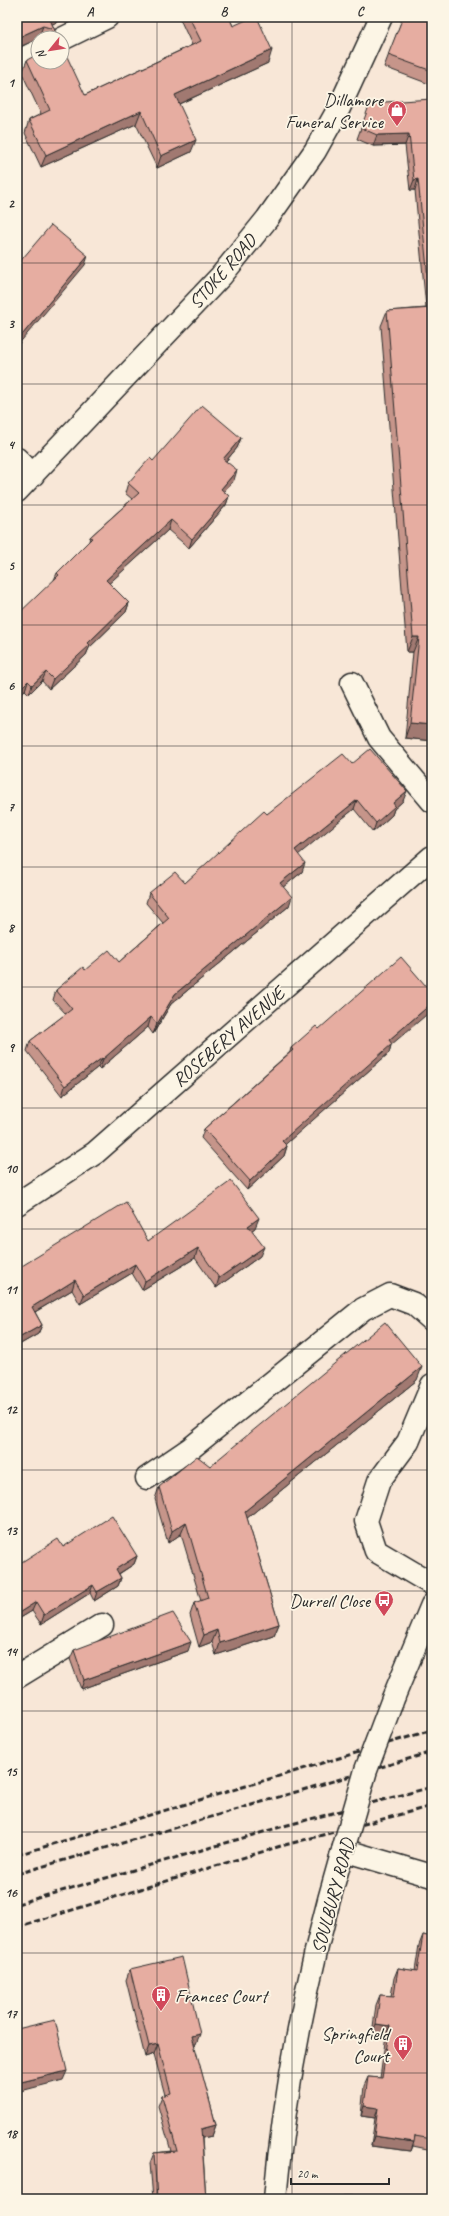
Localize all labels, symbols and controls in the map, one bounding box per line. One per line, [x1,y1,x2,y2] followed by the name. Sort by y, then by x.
[87,4,95,20] text: A
[221,4,229,20] text: B
[357,4,365,20] text: C
[30,30,70,70] north arrow
[32,47,49,61] text: N
[8,75,16,91] text: 1
[285,88,385,134] place label: Dillamore Funeral Service
[386,99,408,127] shop icon: Dillamore Funeral Service
[8,196,15,212] text: 2
[184,228,263,314] street label: STOKE ROAD
[8,316,15,332] text: 3
[8,437,16,453] text: 4
[8,558,15,574] text: 5
[8,678,15,694] text: 6
[8,799,15,815] text: 7
[8,920,16,936] text: 8
[168,980,292,1092] street label: ROSEBERY AVENUE
[8,1040,15,1056] text: 9
[5,1161,18,1177] text: 10
[5,1282,19,1298] text: 11
[5,1402,18,1418] text: 12
[5,1523,18,1539] text: 13
[290,1589,372,1613] place label: Durrell Close
[373,1589,395,1617] bus stop icon: Durrell Close
[5,1644,19,1660] text: 14
[5,1764,18,1780] text: 15
[306,1834,360,1956] street label: SOULBURY ROAD
[5,1885,18,1901] text: 16
[150,1984,172,2012] building icon: Frances Court
[175,1984,270,2008] place label: Frances Court
[5,2006,18,2022] text: 17
[321,2022,392,2068] place label: Springfield Court
[392,2033,414,2061] building icon: Springfield Court
[5,2126,19,2142] text: 18
[291,2160,389,2186] scale bar
[297,2166,319,2182] text: 20 m

